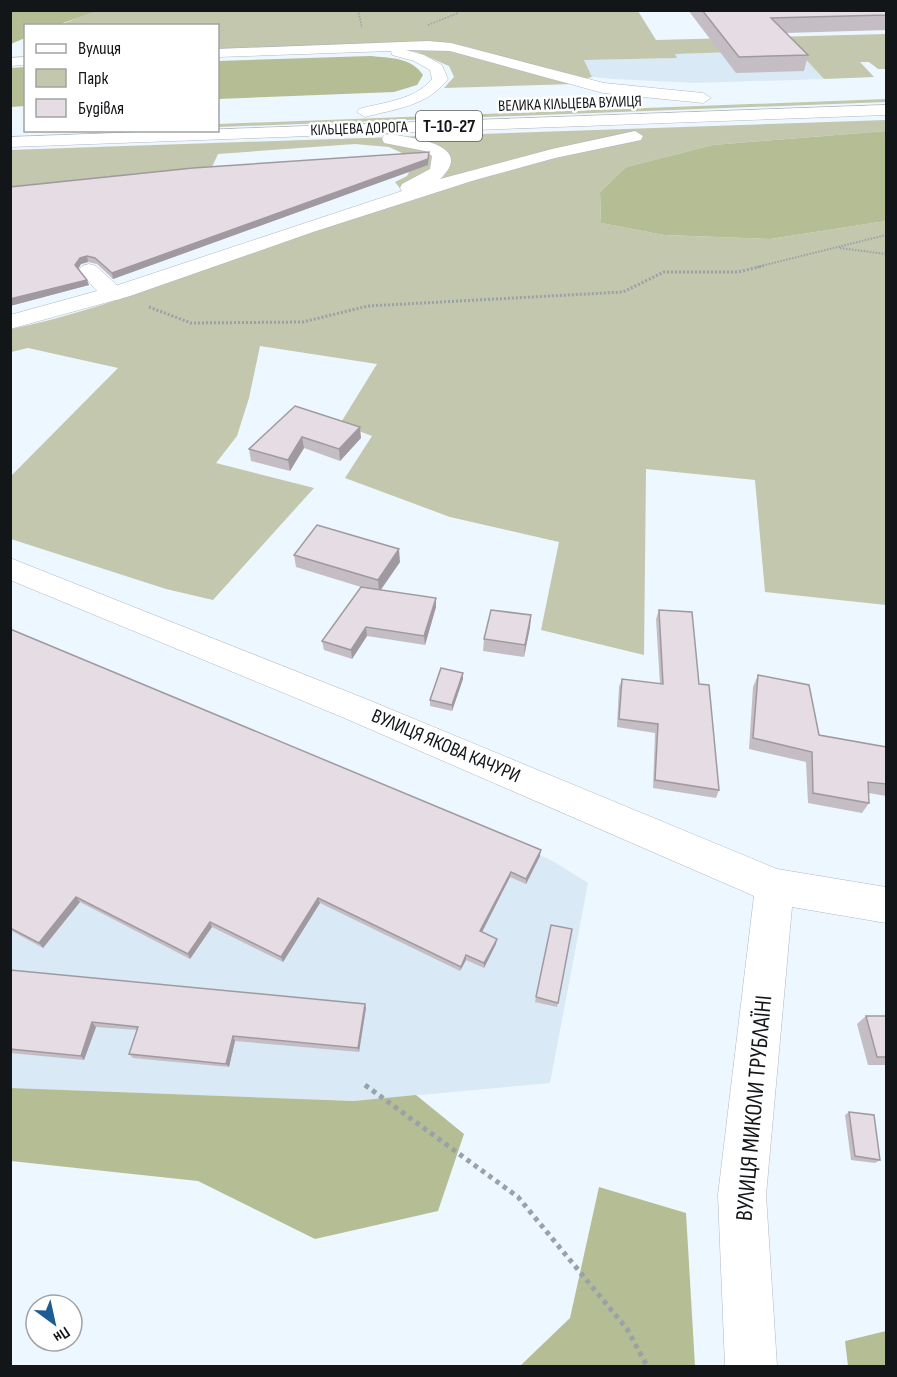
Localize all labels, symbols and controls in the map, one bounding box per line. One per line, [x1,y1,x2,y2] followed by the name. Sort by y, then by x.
[24,24,219,132] legend
[78,38,121,59] text: Вулиця
[78,68,109,89] text: Парк
[498,92,642,116] street label: ВЕЛИКА КІЛЬЦЕВА ВУЛИЦЯ
[78,98,124,119] text: Будівля
[416,111,482,141] road number: Т-10-27
[310,118,408,140] street label: КІЛЬЦЕВА ДОРОГА
[368,704,524,788] street label: ВУЛИЦЯ ЯКОВА КАЧУРИ
[730,994,778,1222] street label: ВУЛИЦЯ МИКОЛИ ТРУБЛАЇНІ
[24,1293,84,1353] north arrow
[50,1322,73,1347] text: Пн

